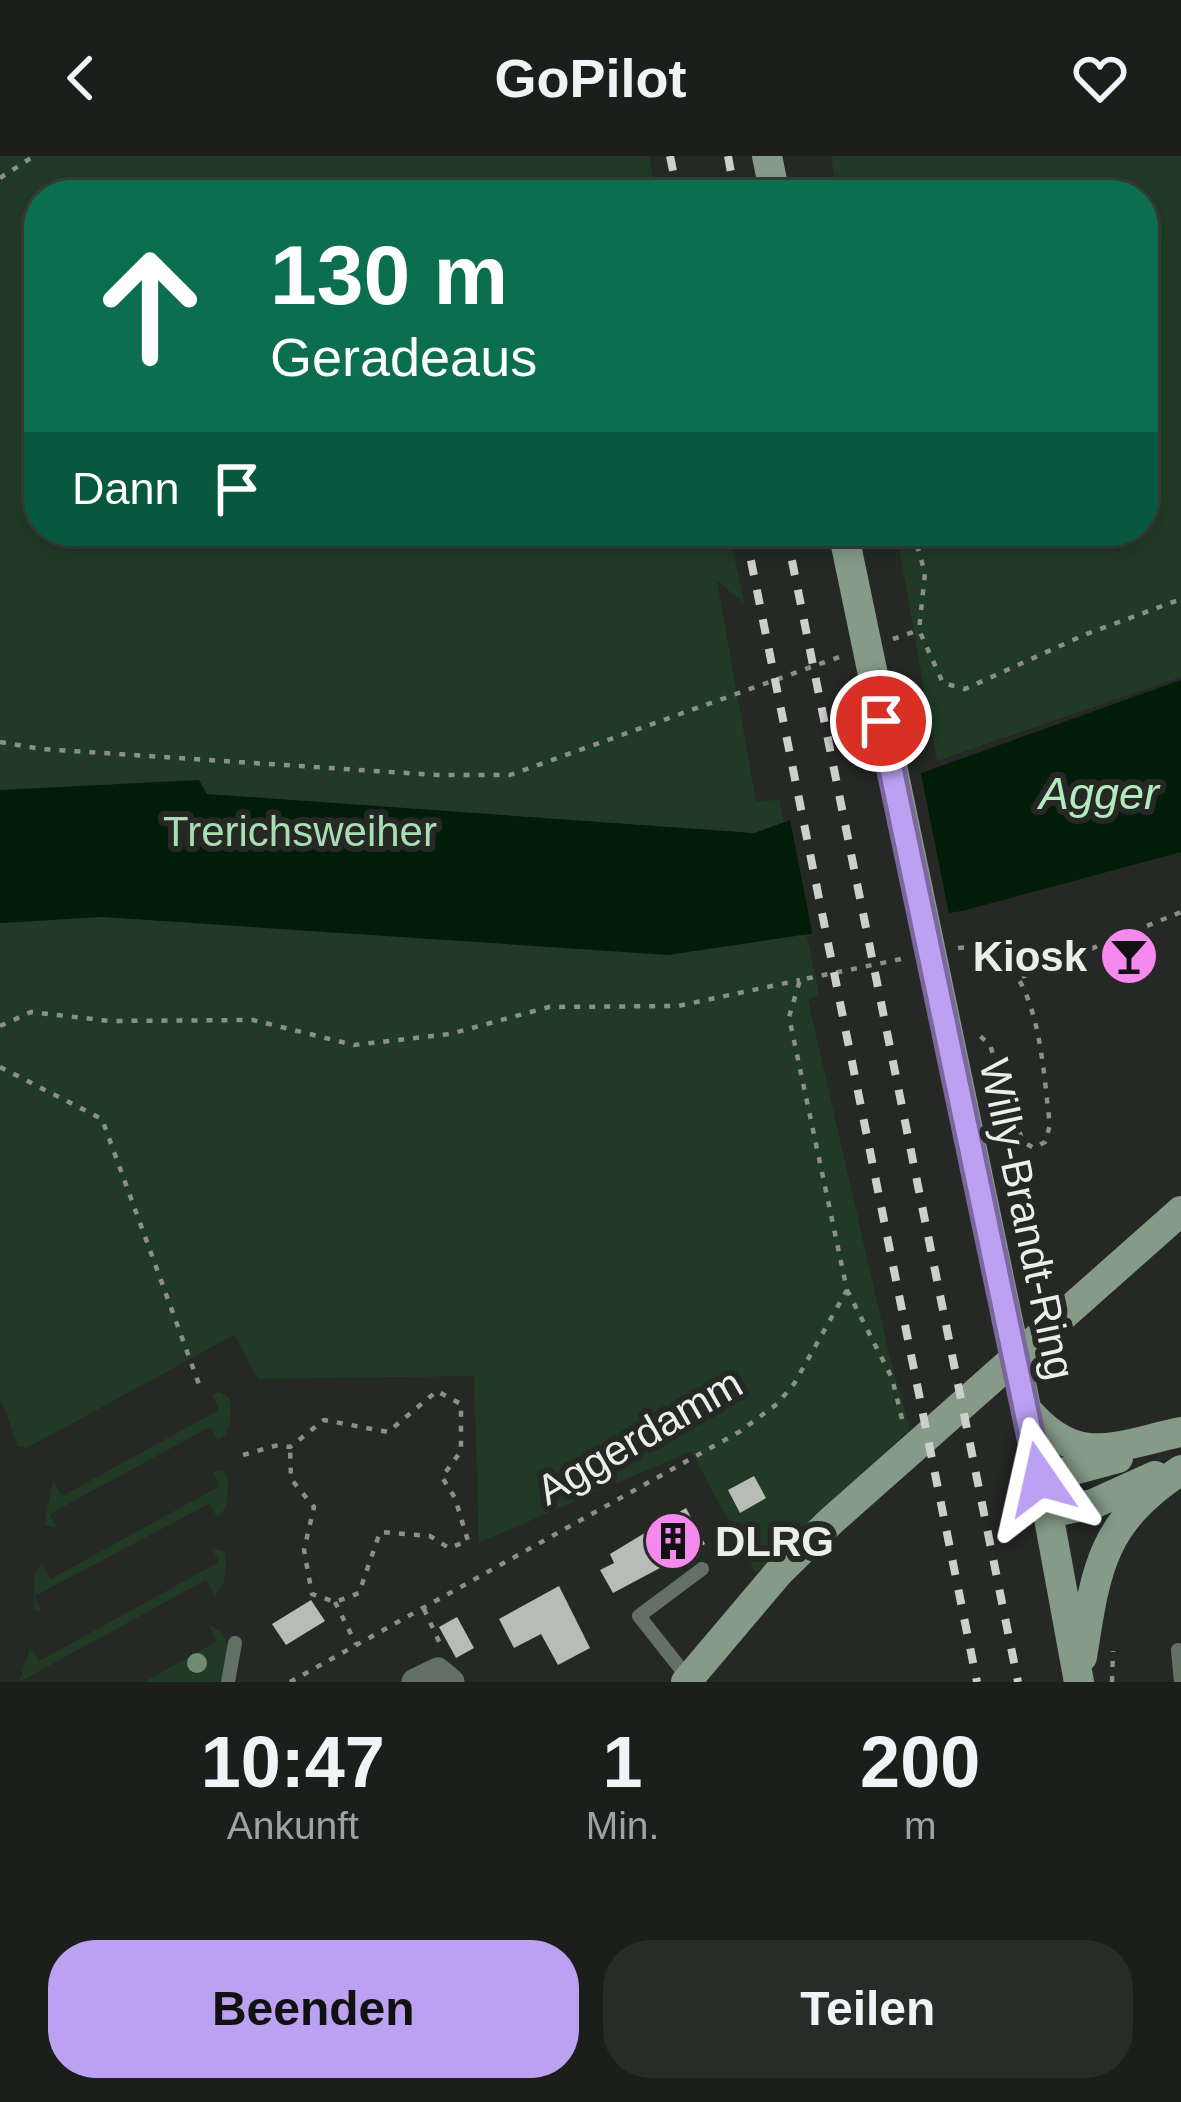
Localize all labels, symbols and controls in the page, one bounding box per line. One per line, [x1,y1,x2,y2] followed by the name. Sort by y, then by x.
[48,45,114,111] icon: back
[1067,45,1133,111] icon: heart
[495,48,686,108] text: GoPilot
[72,228,228,384] icon: ahead
[270,228,508,322] text: 130 m
[270,327,537,387] text: Geradeaus
[204,456,270,522] icon: arrive
[72,463,180,514] text: Dann
[830,670,932,772] pin
[848,688,914,754] icon: arrive
[1036,768,1161,819] water label: Agger
[163,808,437,855] park label: Trerichsweiher
[1098,925,1160,987] bar icon: Kiosk
[973,933,1088,980] place label: Kiosk
[971,1054,1084,1384] street label: Willy-Brandt-Ring
[528,1359,750,1514] street label: Aggerdamm
[977,1416,1103,1542] position arrow
[642,1510,704,1572] building icon: DLRG
[715,1518,834,1565] place label: DLRG
[201,1722,385,1802] text: 10:47
[602,1722,643,1802] text: 1
[860,1722,980,1802] text: 200
[227,1804,359,1847] text: Ankunft
[586,1804,659,1847] text: Min.
[904,1804,936,1847] text: m
[48,1940,579,2078] button: Beenden
[603,1940,1133,2078] button: Teilen

